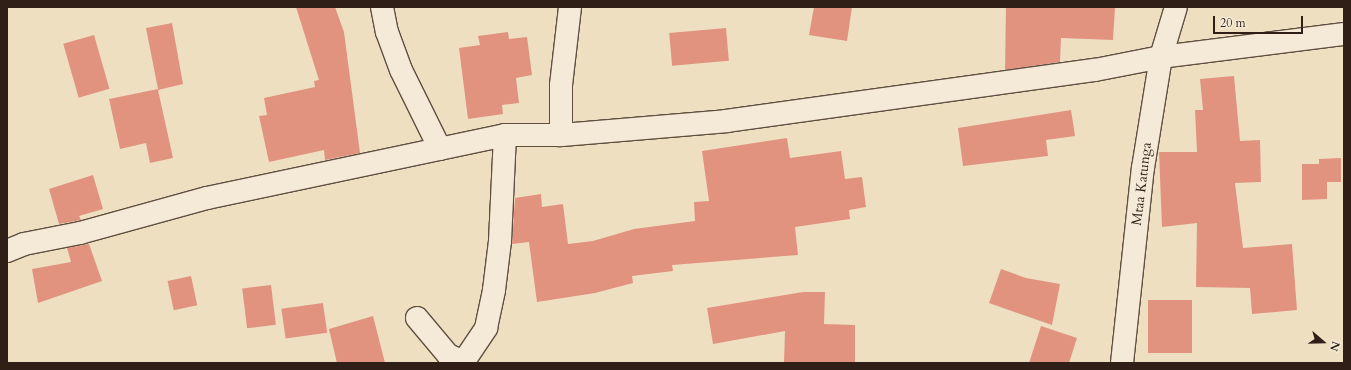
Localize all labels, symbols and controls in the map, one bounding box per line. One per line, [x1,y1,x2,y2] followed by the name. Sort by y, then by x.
[1215,8,1305,34] scale bar
[1220,15,1246,31] text: 20 m
[1129,141,1155,227] street label: Mtaa Katunga
[1303,322,1343,362] north arrow
[1326,339,1343,353] text: N

